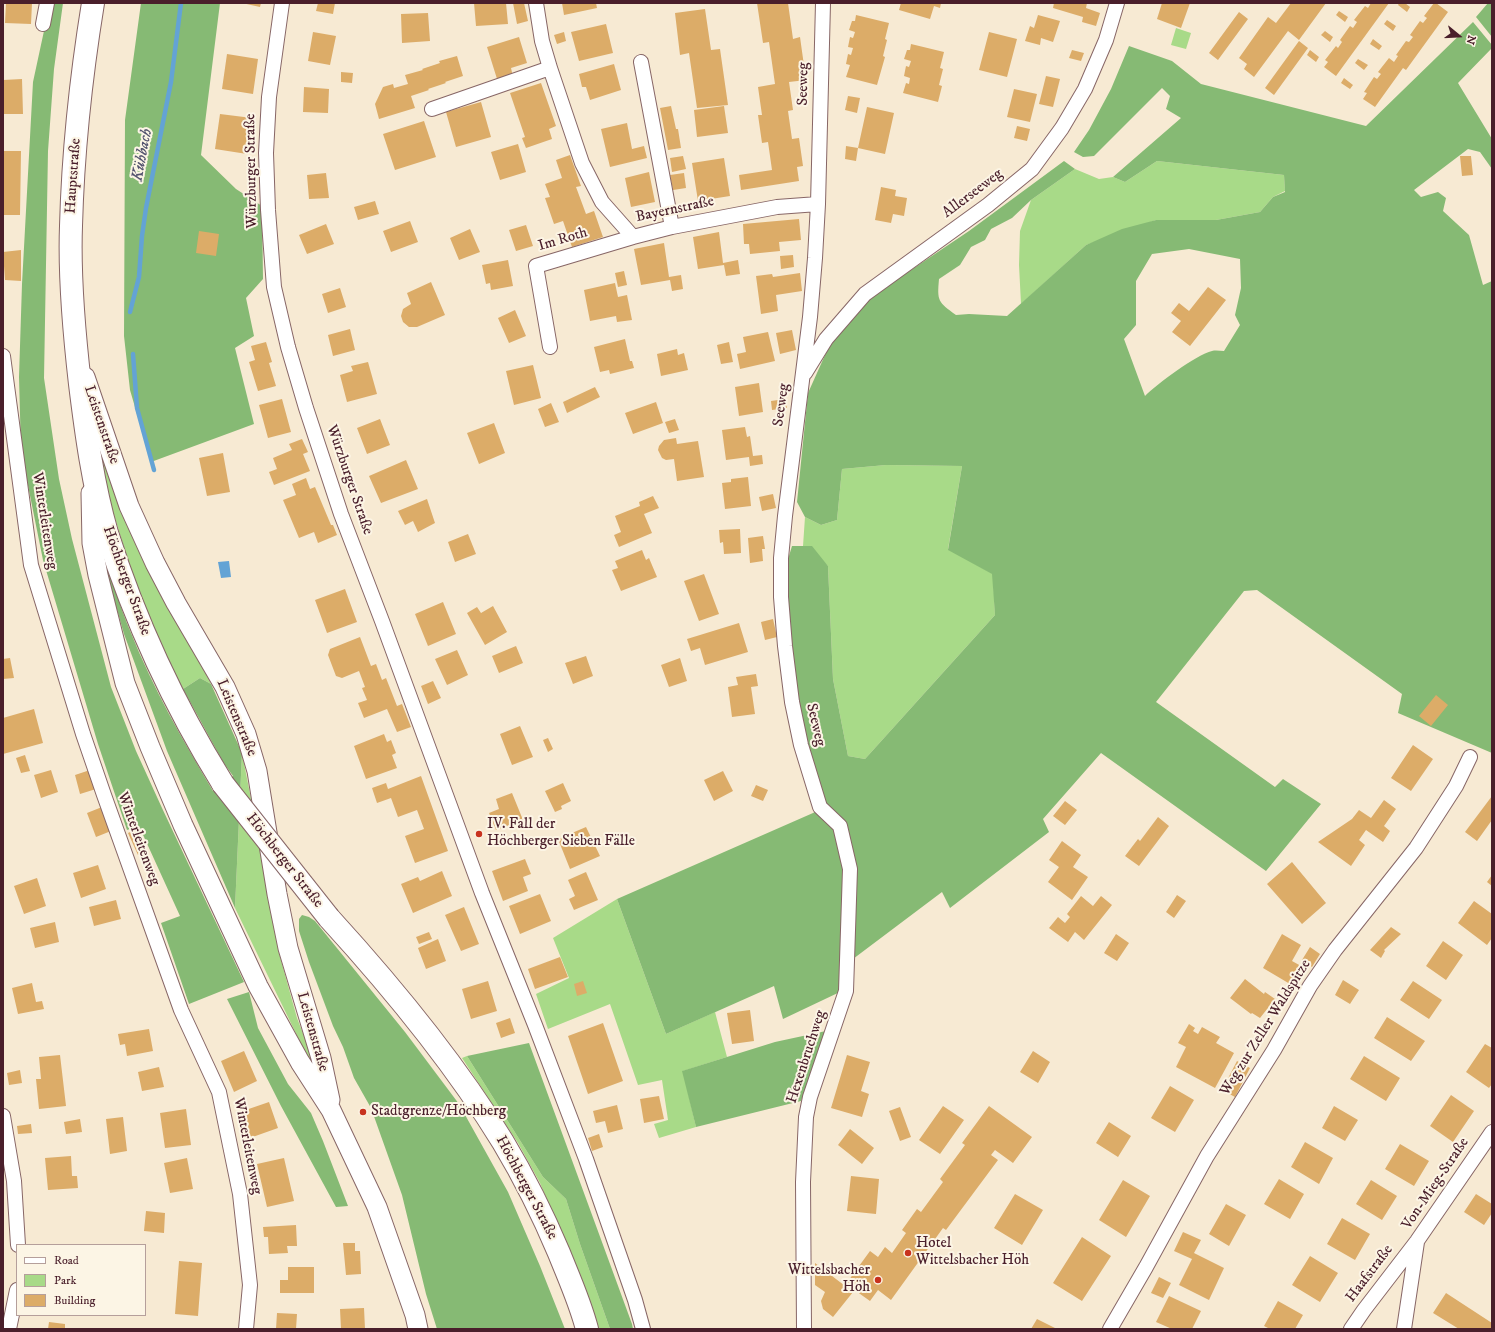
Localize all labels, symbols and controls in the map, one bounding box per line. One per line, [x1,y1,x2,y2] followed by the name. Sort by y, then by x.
[1439,16,1479,56] north arrow
[1462,33,1478,46] text: N
[795,62,813,106] street label: Seeweg
[242,113,262,229] street label: Würzburger Straße
[129,127,157,183] water label: Kühbach
[62,138,86,214] street label: Hauptstraße
[939,166,1007,222] street label: Allerseeweg
[634,193,716,227] street label: Bayernstraße
[536,224,590,256] street label: Im Roth
[770,382,794,428] street label: Seeweg
[79,383,123,467] street label: Leistenstraße
[322,423,376,537] street label: Würzburger Straße
[27,471,61,571] street label: Winterleitenweg
[98,524,154,638] street label: Höchberger Straße
[212,677,260,759] street label: Leistenstraße
[801,702,829,748] street label: Seeweg
[113,790,163,888] street label: Winterleitenweg
[242,810,326,912] street label: Höchberger Straße
[487,816,635,851] place label: IV. Fall der Höchberger Sieben Fälle
[474,829,484,839] marker: IV. Fall der Höchberger Sieben Fälle
[1217,957,1315,1099] street label: Weg zur Zeller Waldspitze
[292,990,332,1074] street label: Leistenstraße
[783,1008,831,1106] street label: Hexenbruchweg
[229,1096,265,1196] street label: Winterleitenweg
[371,1103,506,1121] place label: Stadtgrenze/Höchberg
[358,1107,368,1117] marker: Stadtgrenze/Höchberg
[491,1133,561,1243] street label: Höchberger Straße
[1399,1135,1473,1233] street label: Von-Mieg-Straße
[916,1235,1029,1270] place label: Hotel Wittelsbacher Höh
[1343,1242,1397,1306] street label: Haafstraße
[16,1244,146,1316] legend
[903,1248,913,1258] marker: Hotel Wittelsbacher Höh
[54,1253,79,1268] text: Road
[788,1262,870,1297] place label: Wittelsbacher Höh
[54,1273,76,1288] text: Park
[873,1275,883,1285] marker: Wittelsbacher Höh
[54,1293,95,1308] text: Building

